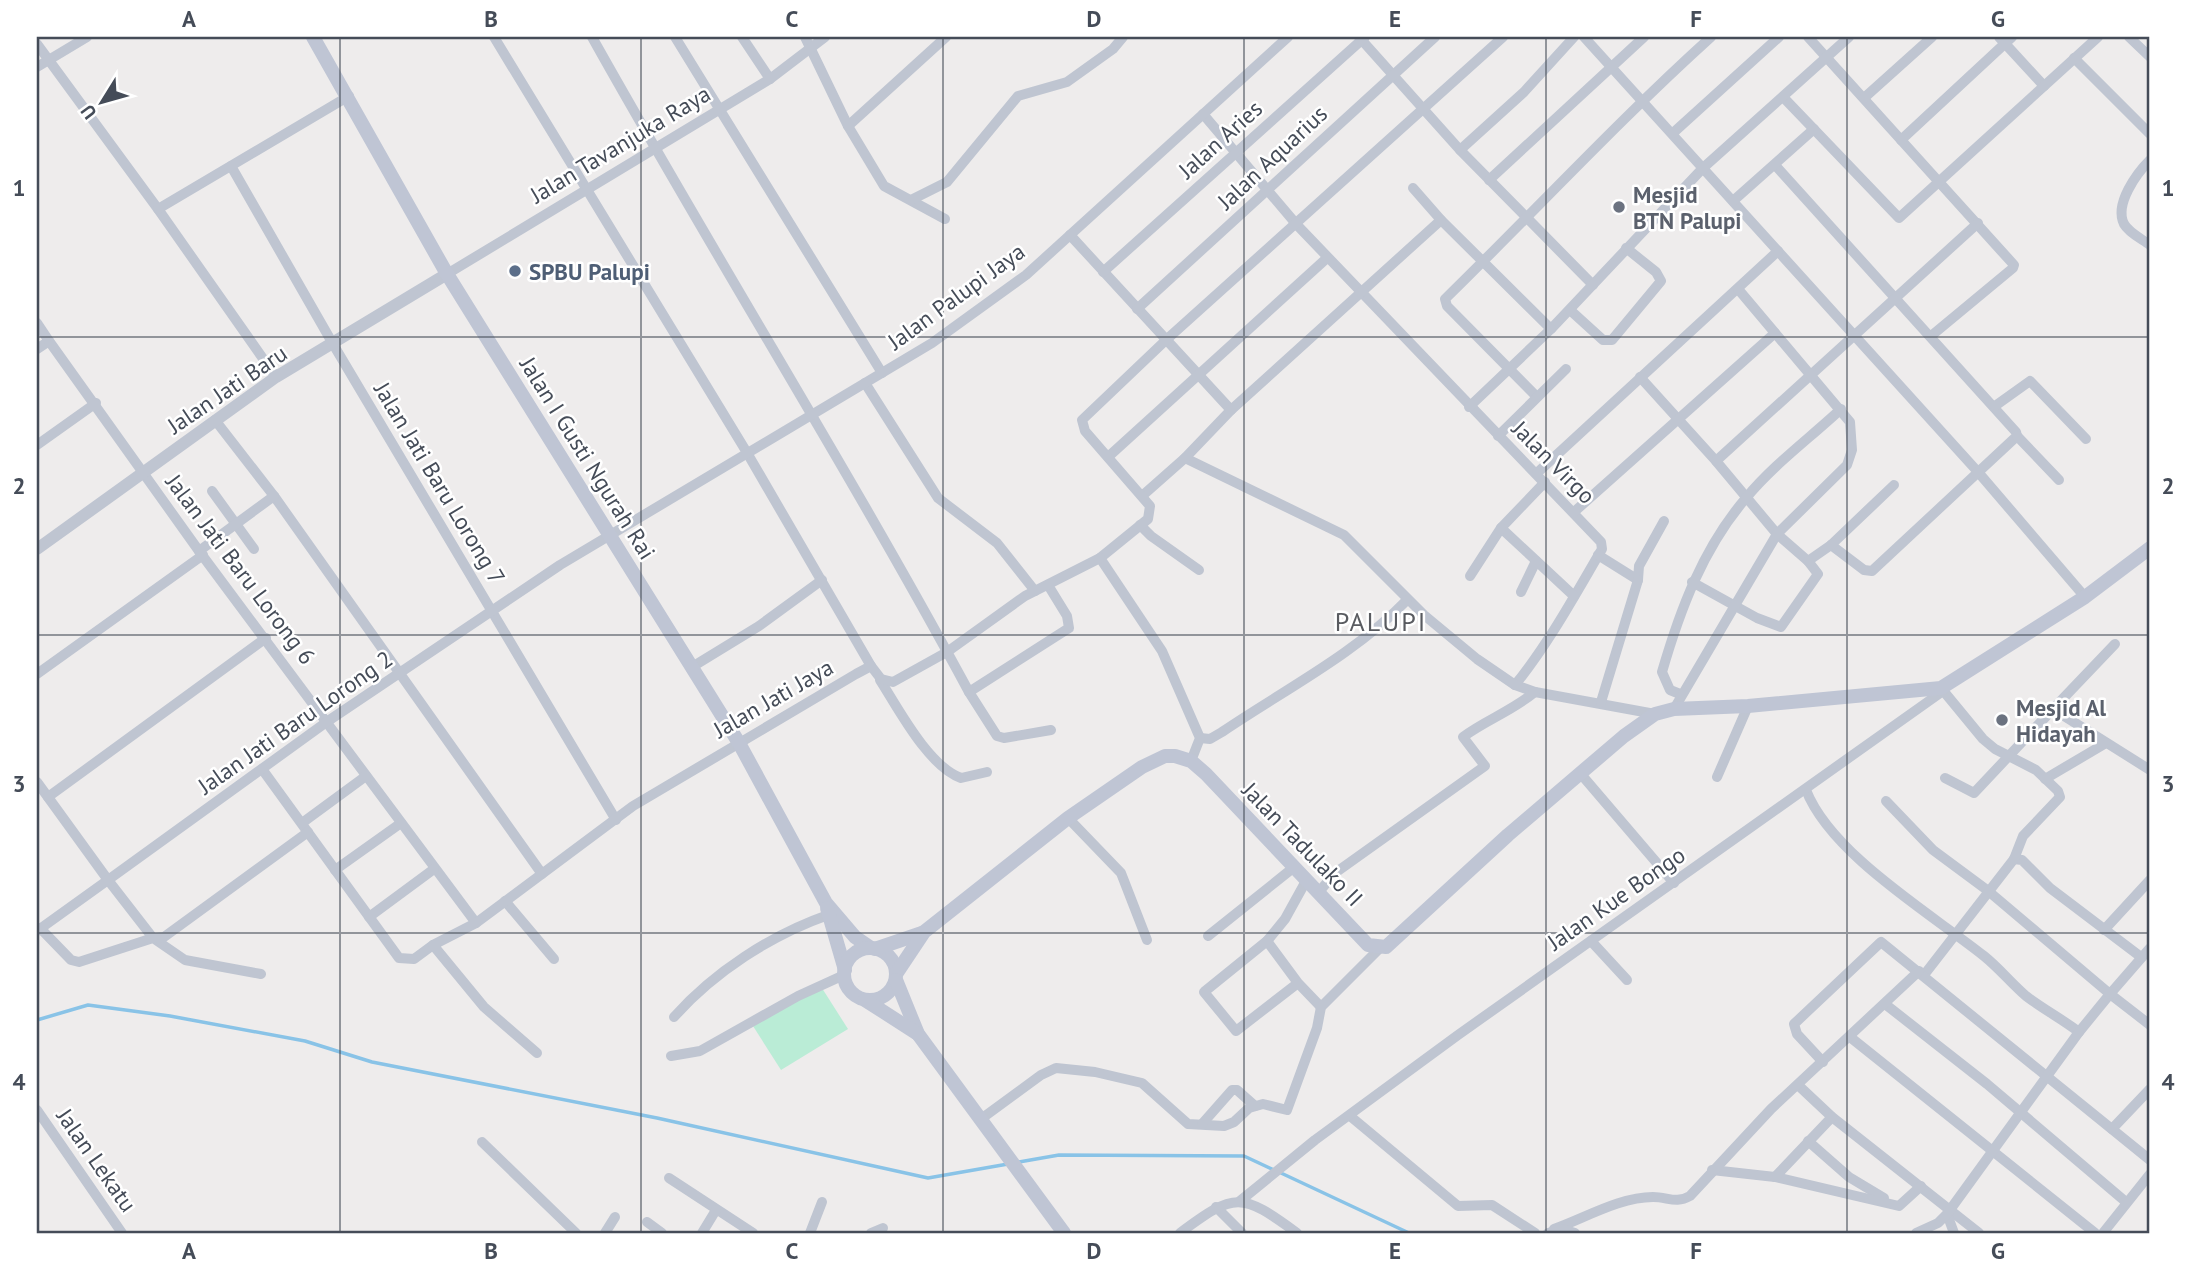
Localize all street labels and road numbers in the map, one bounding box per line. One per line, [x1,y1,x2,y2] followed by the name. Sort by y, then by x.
[524,79,715,210] street label: Jalan Tavanjuka Raya
[1171,94,1268,185] street label: Jalan Aries
[1210,99,1333,216] street label: Jalan Aquarius
[881,237,1030,356] street label: Jalan Palupi Jaya
[161,338,292,440] street label: Jalan Jati Baru
[513,351,662,565] street label: Jalan I Gusti Ngurah Rai
[368,376,512,589] street label: Jalan Jati Baru Lorong 7
[1506,414,1602,510] street label: Jalan Virgo
[159,467,322,670] street label: Jalan Jati Baru Lorong 6
[191,644,398,801] street label: Jalan Jati Baru Lorong 2
[707,652,838,744] street label: Jalan Jati Jaya
[1236,775,1370,912] street label: Jalan Tadulako II
[1541,840,1690,957] street label: Jalan Kue Bongo
[50,1102,143,1217] street label: Jalan Lekatu

